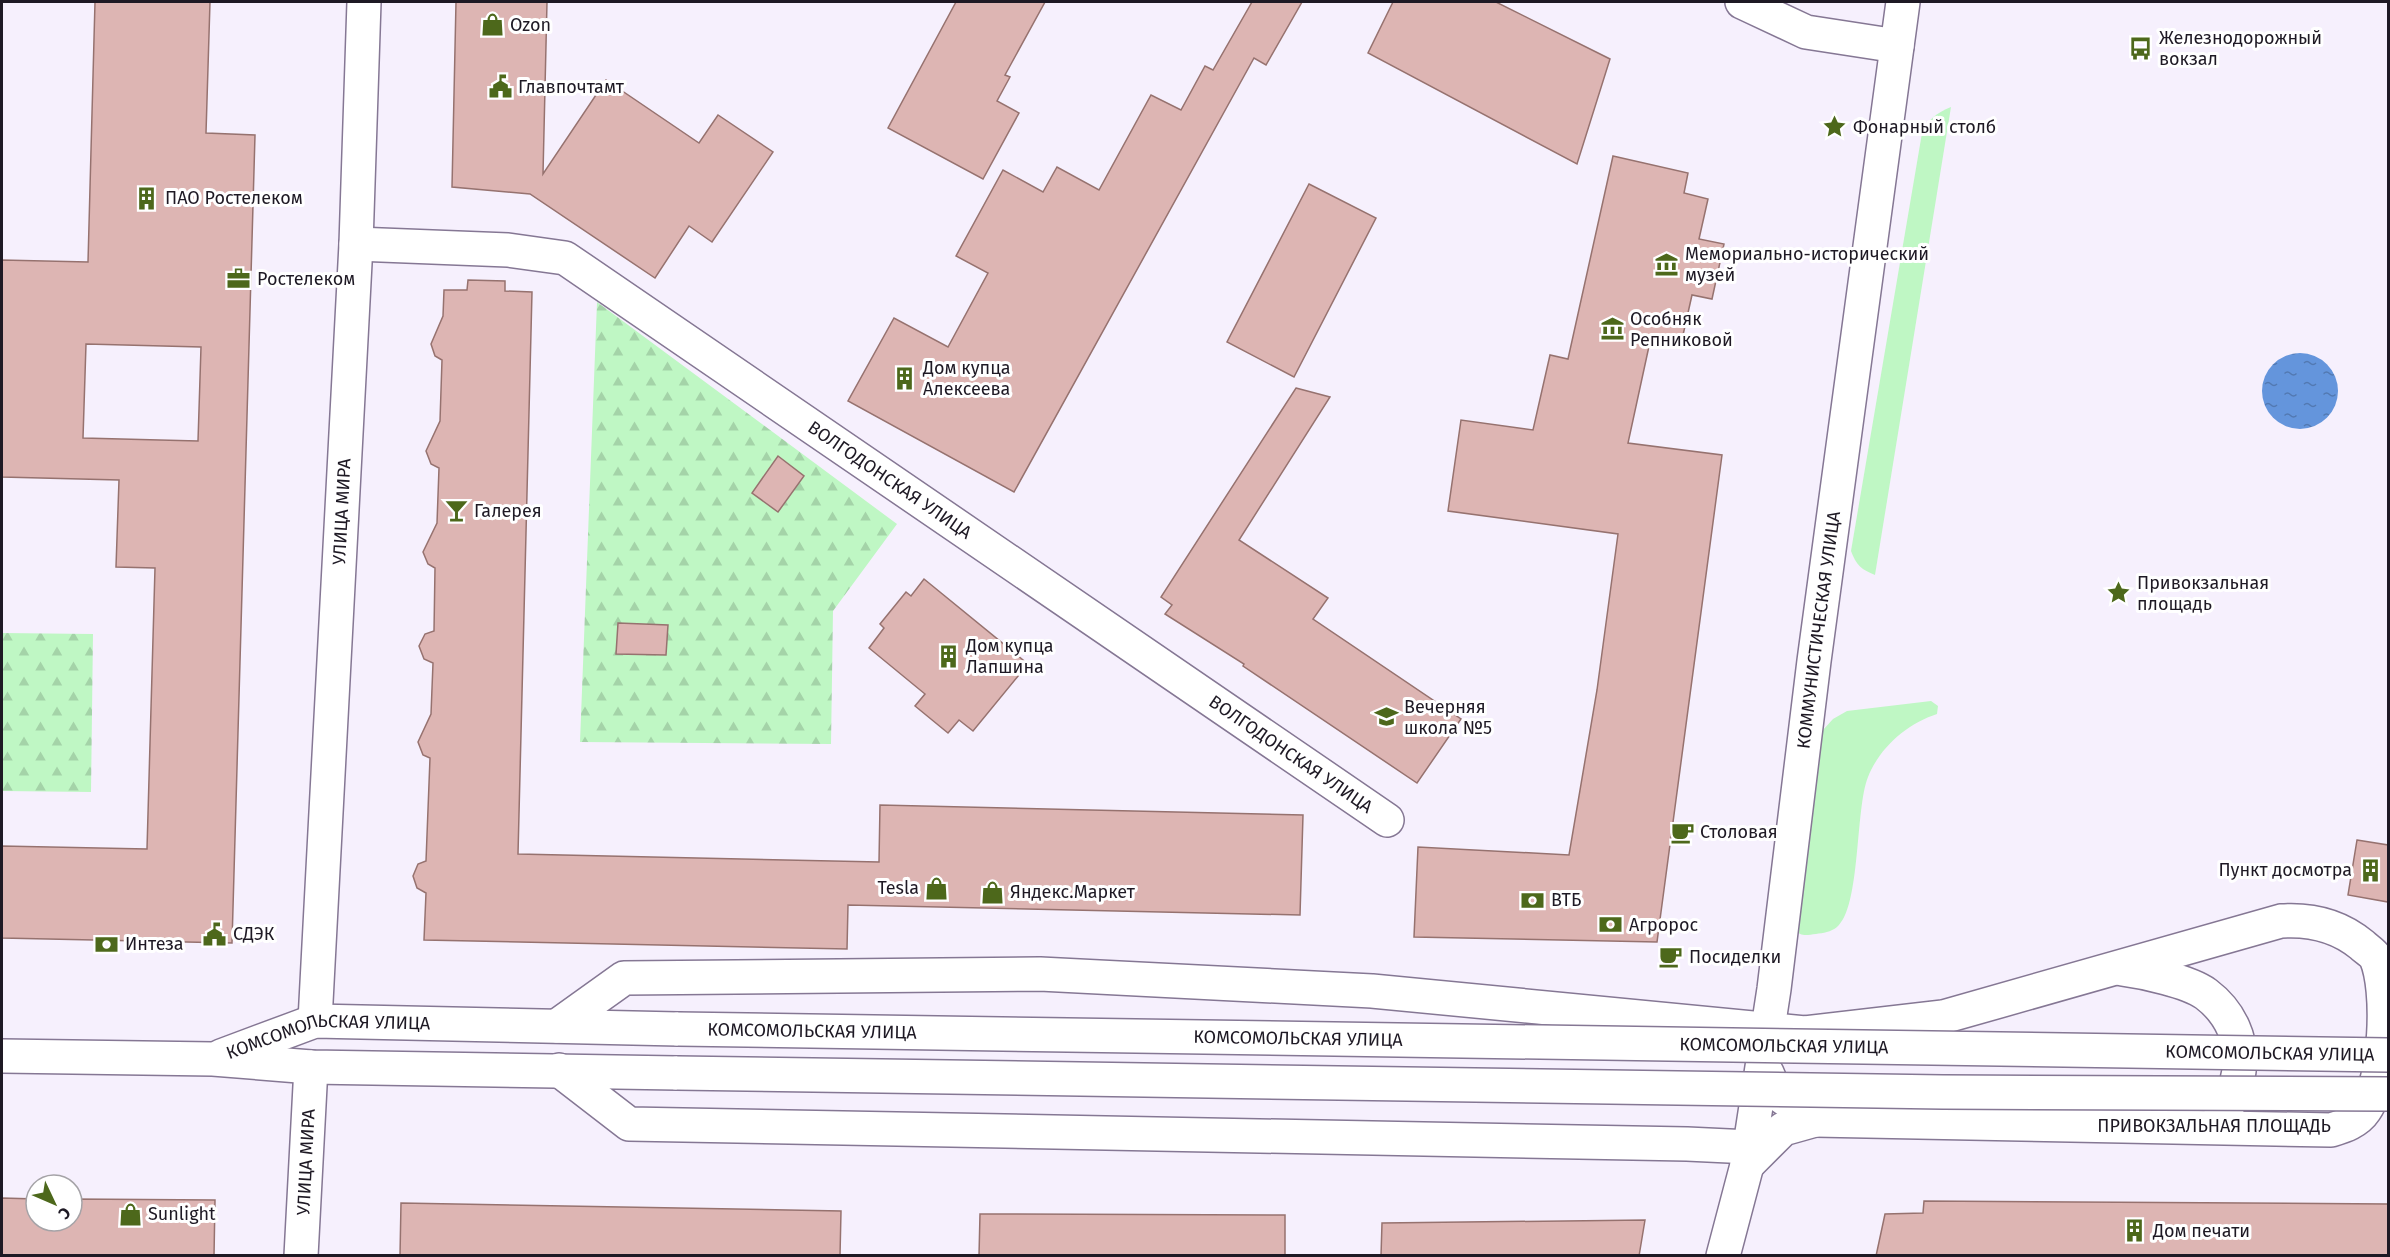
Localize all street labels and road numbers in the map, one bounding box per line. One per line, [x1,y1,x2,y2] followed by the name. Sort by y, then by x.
[804,416,976,544] street label: ВОЛГОДОНСКАЯ УЛИЦА
[328,457,356,566] street label: УЛИЦА МИРА
[1792,509,1845,750] street label: КОММУНИСТИЧЕСКАЯ УЛИЦА
[1205,691,1378,818] street label: ВОЛГОДОНСКАЯ УЛИЦА
[223,1010,431,1064] street label: КОМСОМОЛЬСКАЯ УЛИЦА
[707,1018,917,1044] street label: КОМСОМОЛЬСКАЯ УЛИЦА
[1193,1026,1403,1051] street label: КОМСОМОЛЬСКАЯ УЛИЦА
[1679,1033,1889,1058] street label: КОМСОМОЛЬСКАЯ УЛИЦА
[2165,1041,2375,1066] street label: КОМСОМОЛЬСКАЯ УЛИЦА
[292,1108,320,1216] street label: УЛИЦА МИРА
[2097,1115,2331,1137] street label: ПРИВОКЗАЛЬНАЯ ПЛОЩАДЬ

